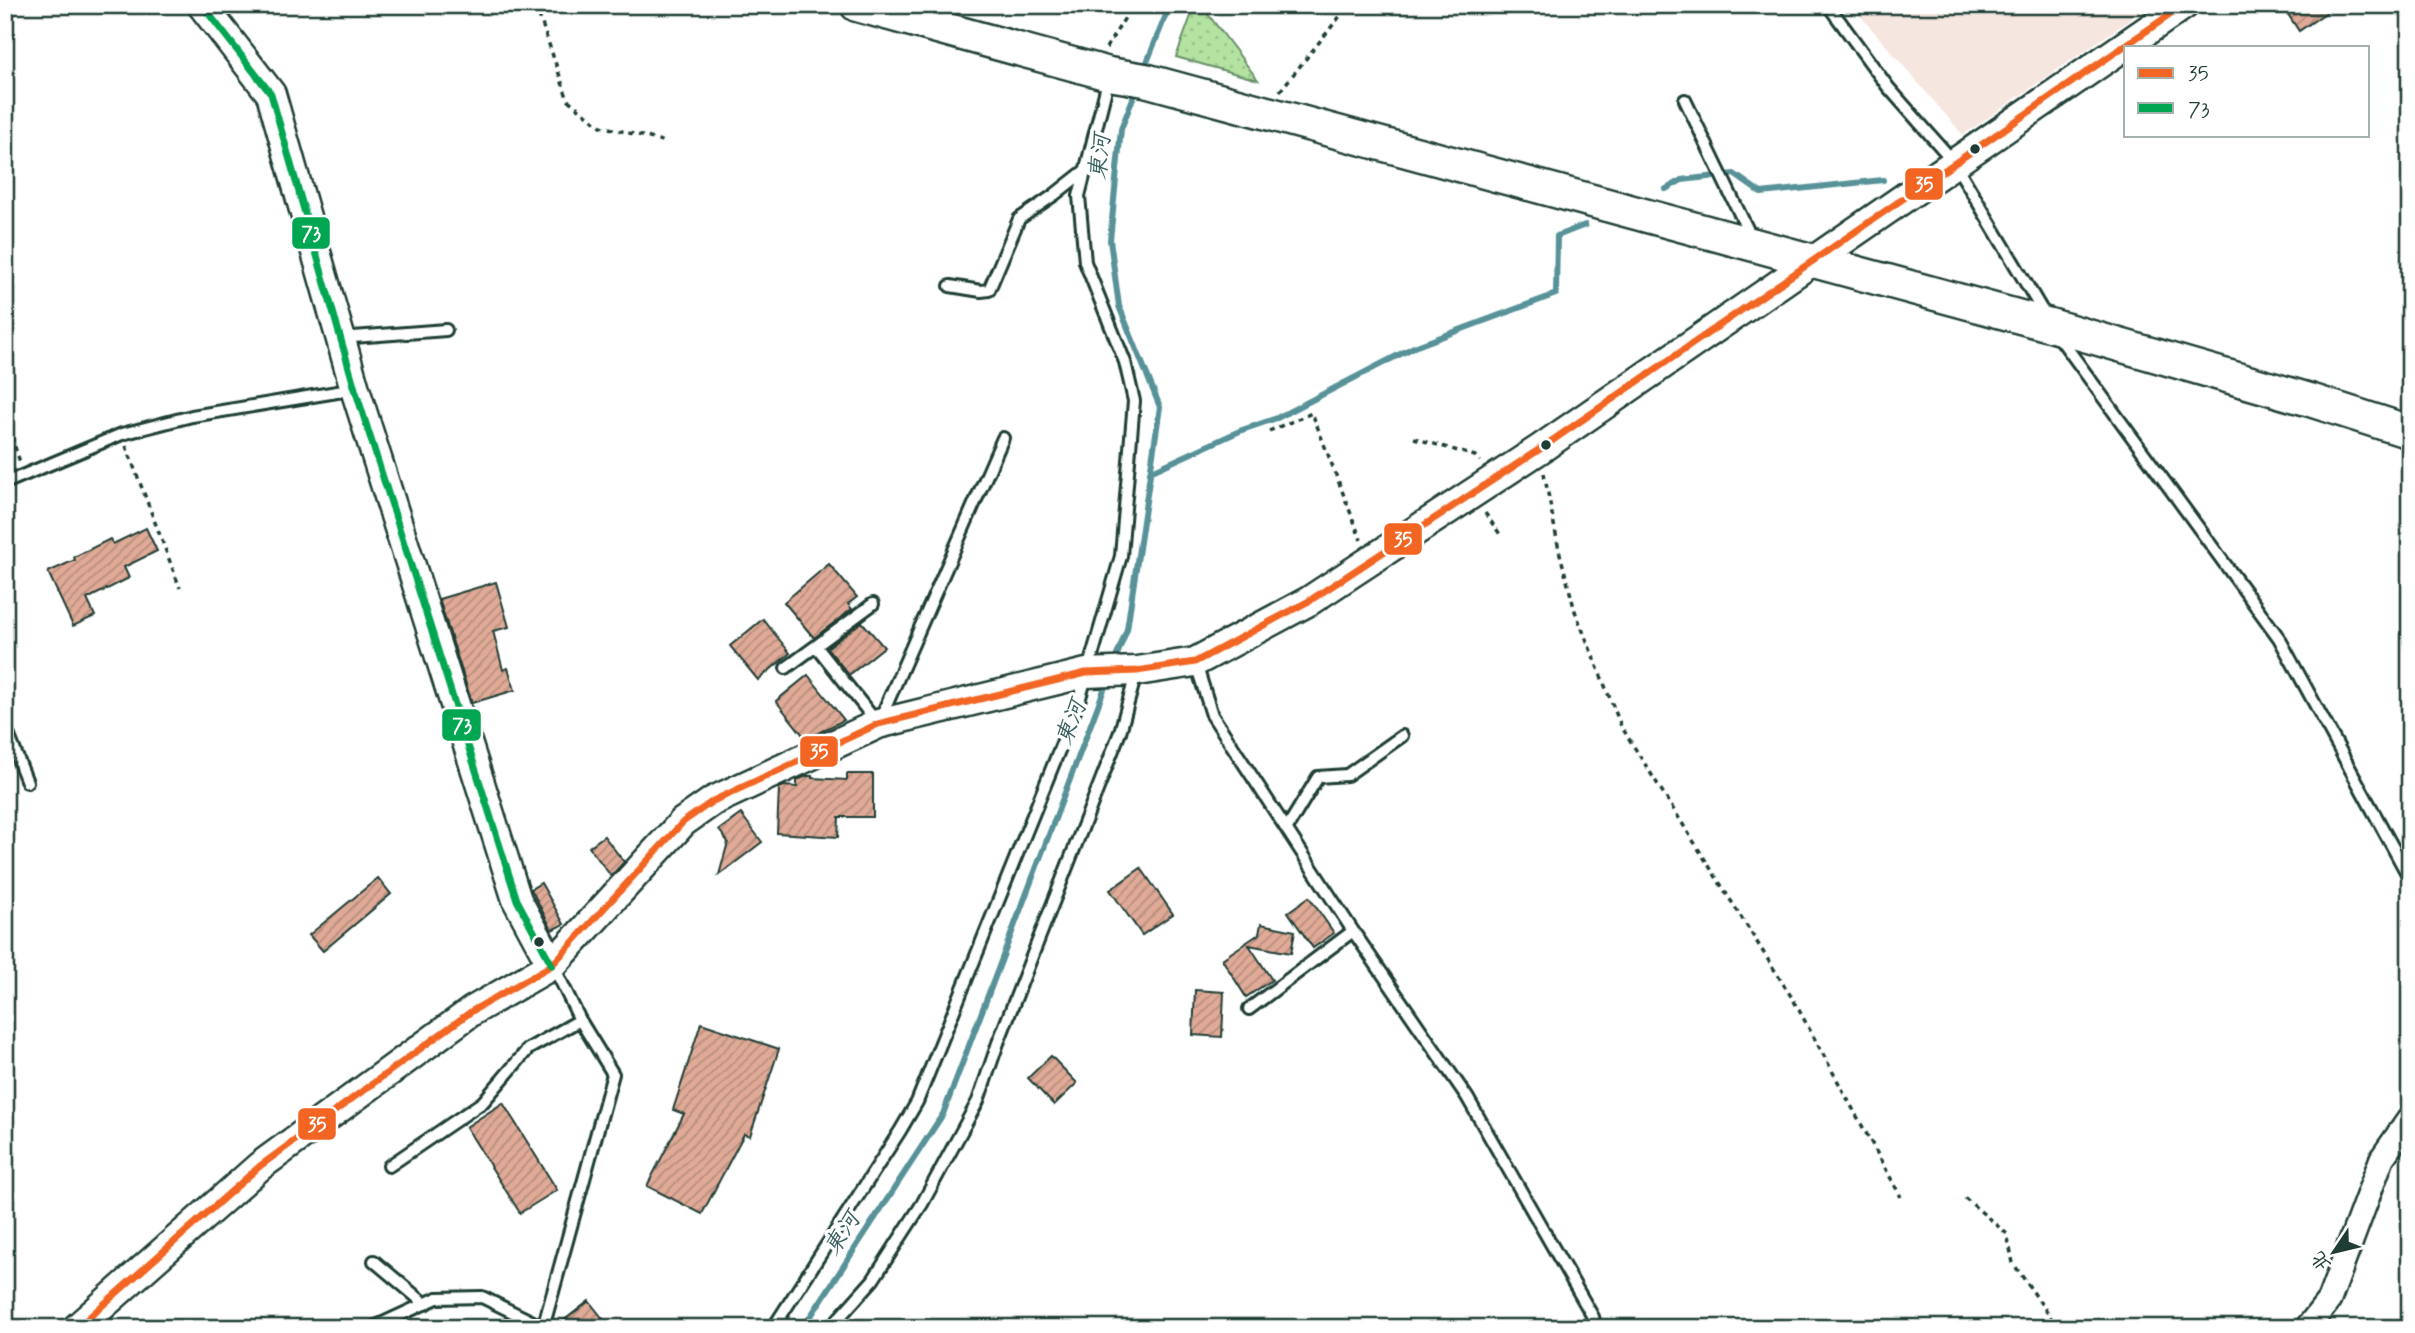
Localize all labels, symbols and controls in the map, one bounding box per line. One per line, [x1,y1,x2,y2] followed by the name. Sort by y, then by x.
[2124,46,2370,136] legend
[2188,60,2209,88] text: 35
[2188,96,2210,124] text: 73
[1084,129,1119,181] water label: 東河
[1968,142,1982,156] unlabelled marker
[1904,167,1944,201] line badge: 35
[1915,173,1933,198] text: 35
[291,216,331,250] line badge: 73
[301,222,321,247] text: 73
[1539,438,1553,452] unlabelled marker
[1383,522,1423,556] line badge: 35
[1394,528,1412,553] text: 35
[1050,692,1096,750] water label: 東河
[441,708,482,742] line badge: 73
[452,714,472,739] text: 73
[799,735,839,768] line badge: 35
[810,740,828,765] text: 35
[532,935,546,949] unlabelled marker
[297,1107,337,1141] line badge: 35
[308,1113,326,1138] text: 35
[818,1203,870,1261] water label: 東河
[2300,1218,2370,1288] north arrow
[2306,1246,2337,1276] text: 北

